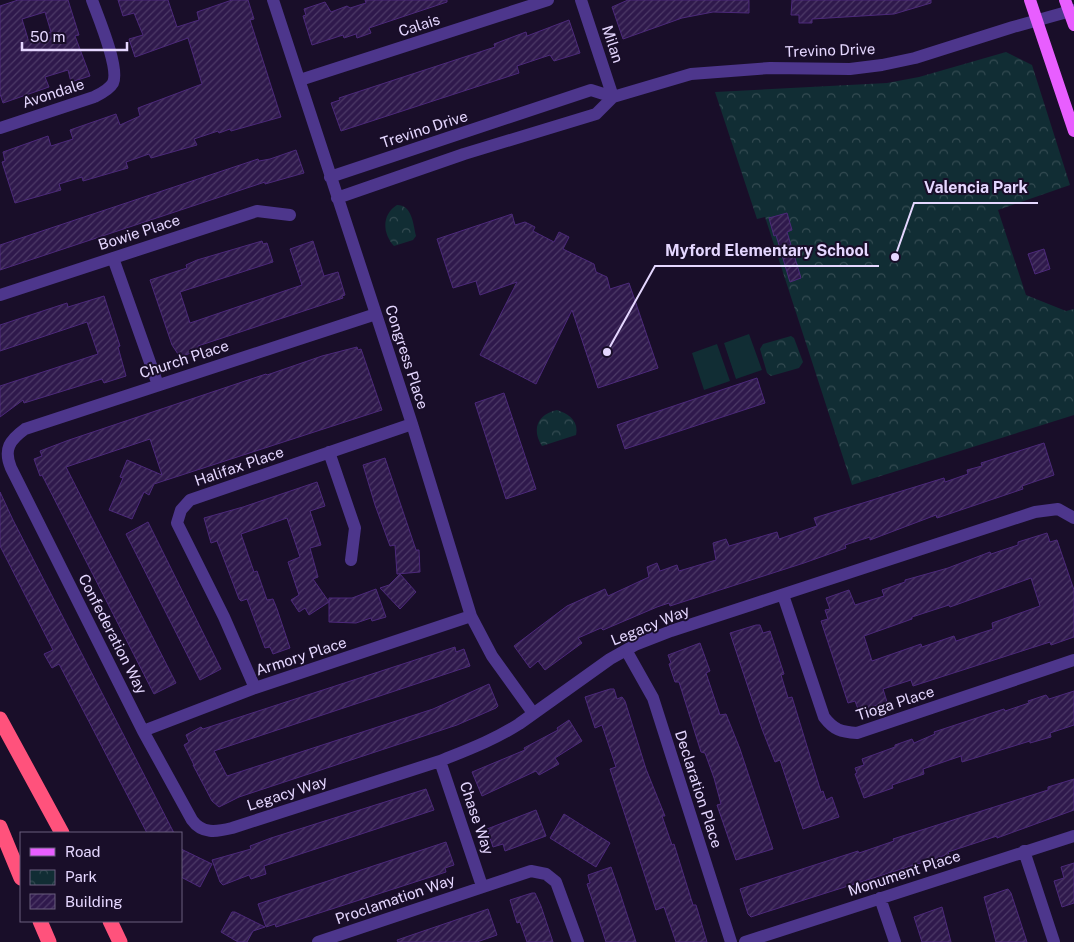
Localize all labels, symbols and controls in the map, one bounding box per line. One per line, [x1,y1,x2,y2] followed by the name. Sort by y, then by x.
[396,10,442,40] street label: Calais
[22,20,128,52] scale bar
[599,23,627,65] street label: Milan
[30,28,65,45] text: 50 m
[785,40,875,60] street label: Trevino Drive
[20,75,86,111] street label: Avondale
[378,107,470,151] street label: Trevino Drive
[914,172,1038,203] callout: Valencia Park
[924,178,1028,197] text: Valencia Park
[96,211,182,253] street label: Bowie Place
[655,235,879,266] callout: Myford Elementary School
[665,241,869,260] text: Myford Elementary School
[382,303,432,411] street label: Congress Place
[137,337,231,381] street label: Church Place
[192,443,286,489] street label: Halifax Place
[75,571,151,697] street label: Confederation Way
[608,602,692,648] street label: Legacy Way
[253,633,349,679] street label: Armory Place
[854,682,936,724] street label: Tioga Place
[672,728,726,850] street label: Declaration Place
[245,772,329,814] street label: Legacy Way
[457,779,497,857] street label: Chase Way
[20,832,182,922] legend
[65,843,101,860] text: Road
[846,847,962,899] street label: Monument Place
[65,868,97,885] text: Park
[333,871,457,927] street label: Proclamation Way
[65,893,123,910] text: Building

